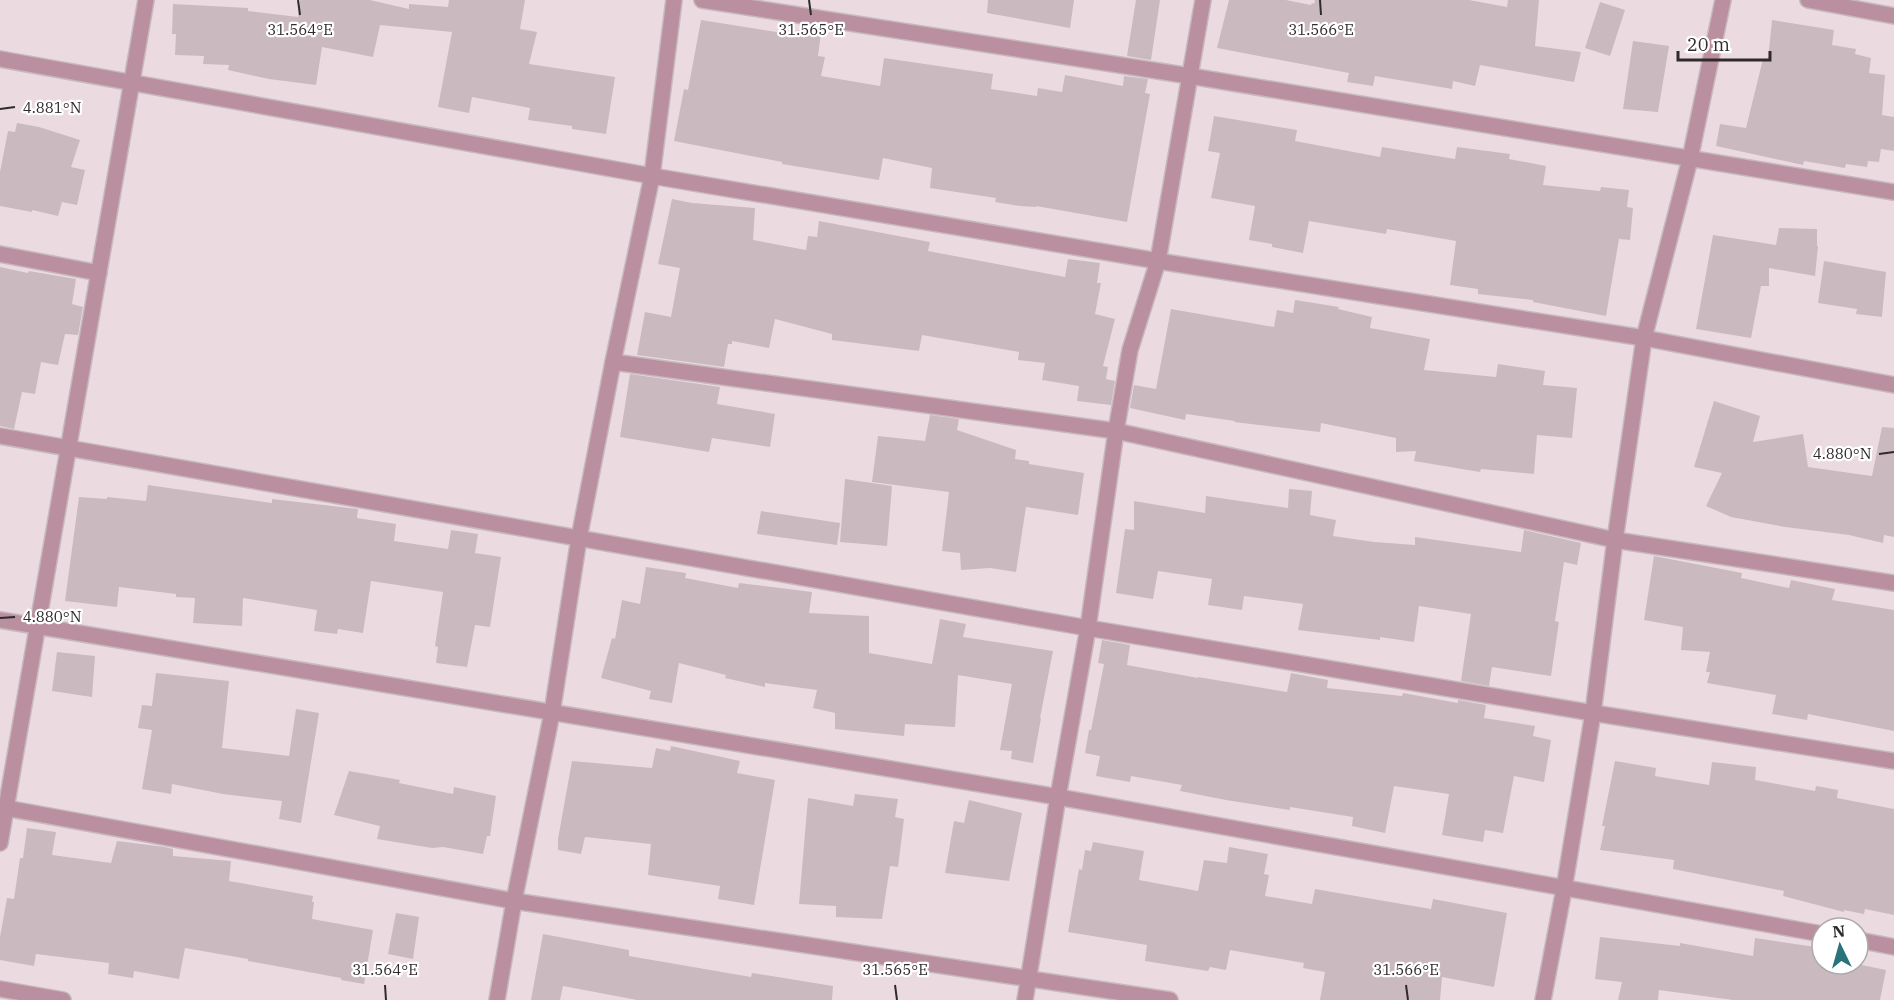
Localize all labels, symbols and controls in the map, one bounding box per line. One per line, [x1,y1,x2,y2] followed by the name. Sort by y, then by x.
[267,20,333,39] text: 31.564°E
[778,20,844,39] text: 31.565°E
[1288,20,1354,39] text: 31.566°E
[1678,24,1770,62] scale bar
[1687,33,1730,56] text: 20 m
[23,98,81,117] text: 4.881°N
[1813,444,1871,463] text: 4.880°N
[23,607,81,626] text: 4.880°N
[1810,916,1870,976] north arrow
[1832,921,1846,942] text: N
[352,960,418,979] text: 31.564°E
[862,960,928,979] text: 31.565°E
[1373,960,1439,979] text: 31.566°E

